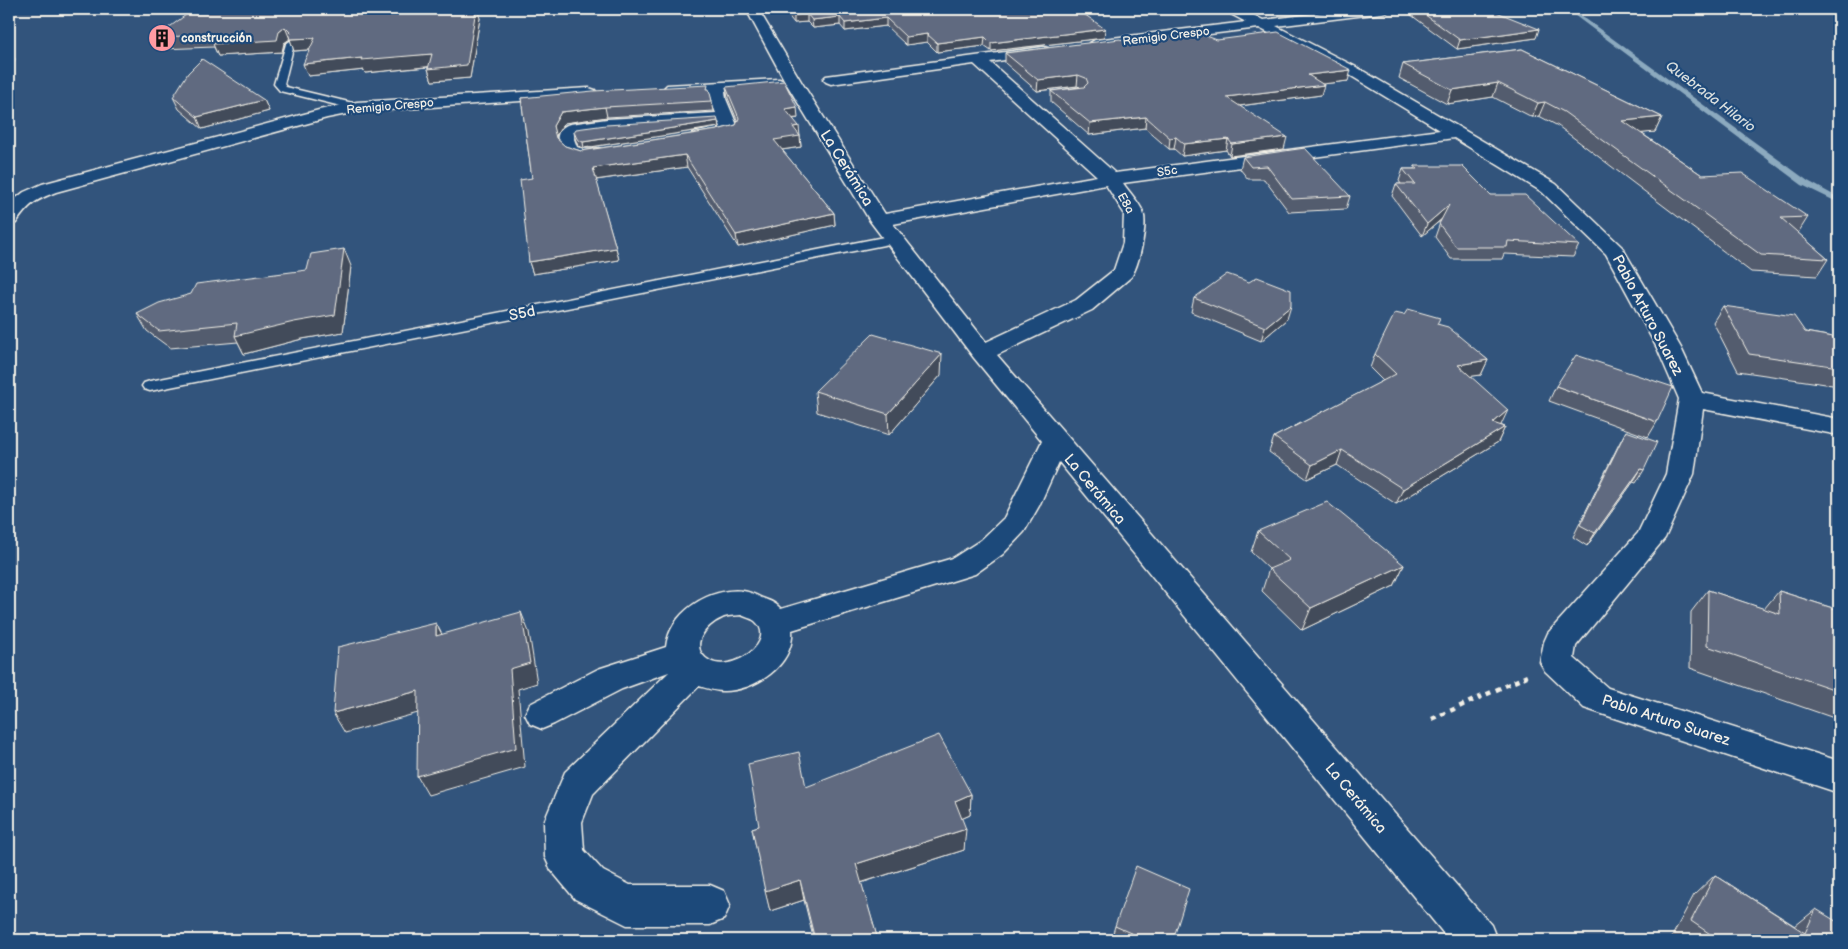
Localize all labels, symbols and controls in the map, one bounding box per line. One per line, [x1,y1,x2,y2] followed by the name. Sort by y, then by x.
[147,23,177,53] building icon: construcción
[1122,24,1211,49] street label: Remigio Crespo
[181,31,252,46] place label: construcción
[1662,57,1759,136] water label: Quebrada Hilario
[346,95,435,118] street label: Remigio Crespo
[816,127,877,210] street label: La Cerámica
[1156,163,1178,180] street label: S5c
[1114,190,1137,217] street label: E8a
[1608,252,1688,379] street label: Pablo Arturo Suarez
[507,302,537,325] street label: S5d
[1060,450,1130,528] street label: La Cerámica
[1599,691,1733,750] street label: Pablo Arturo Suarez
[1321,759,1391,837] street label: La Cerámica

